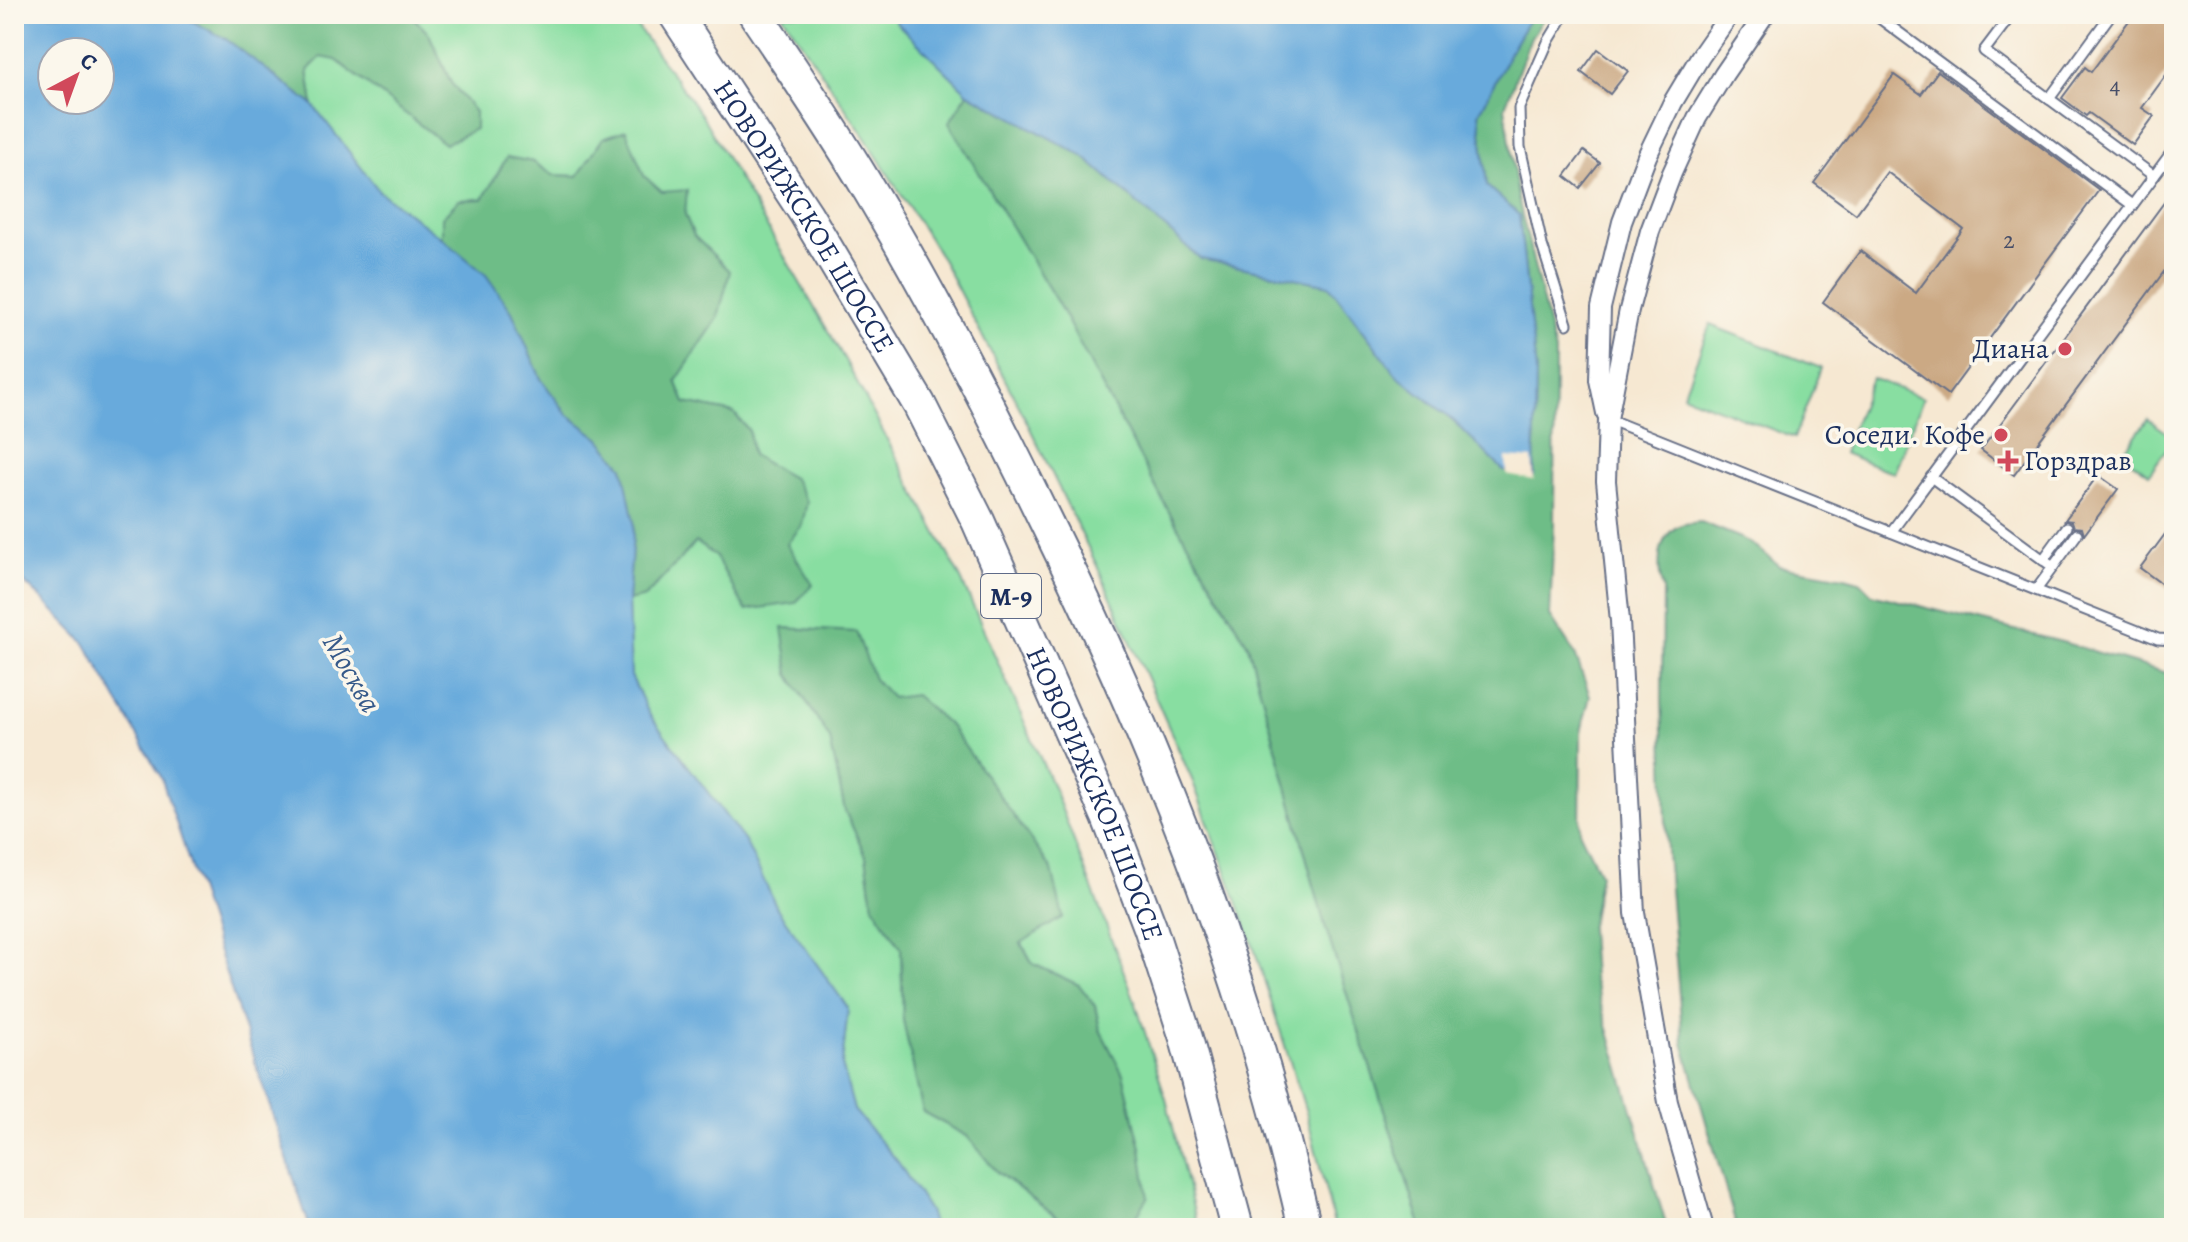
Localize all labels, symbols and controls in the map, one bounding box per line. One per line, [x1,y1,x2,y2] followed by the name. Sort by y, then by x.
[36,36,116,116] north arrow
[74,46,103,77] text: С
[2110,69,2121,101] house number: 4
[704,73,903,360] street label: НОВОРИЖСКОЕ ШОССЕ
[2003,224,2015,256] house number: 2
[1973,330,2049,368] place label: Диана
[2056,340,2074,358] marker: Диана
[1825,416,1985,454] place label: Соседи. Кофе
[1992,426,2010,444] marker: Соседи. Кофе
[2024,442,2131,480] place label: Горздрав
[1999,452,2017,470] marker: Горздрав
[981,574,1041,618] road number: М-9
[313,626,391,720] water label: Москва
[1017,641,1172,946] street label: НОВОРИЖСКОЕ ШОССЕ

